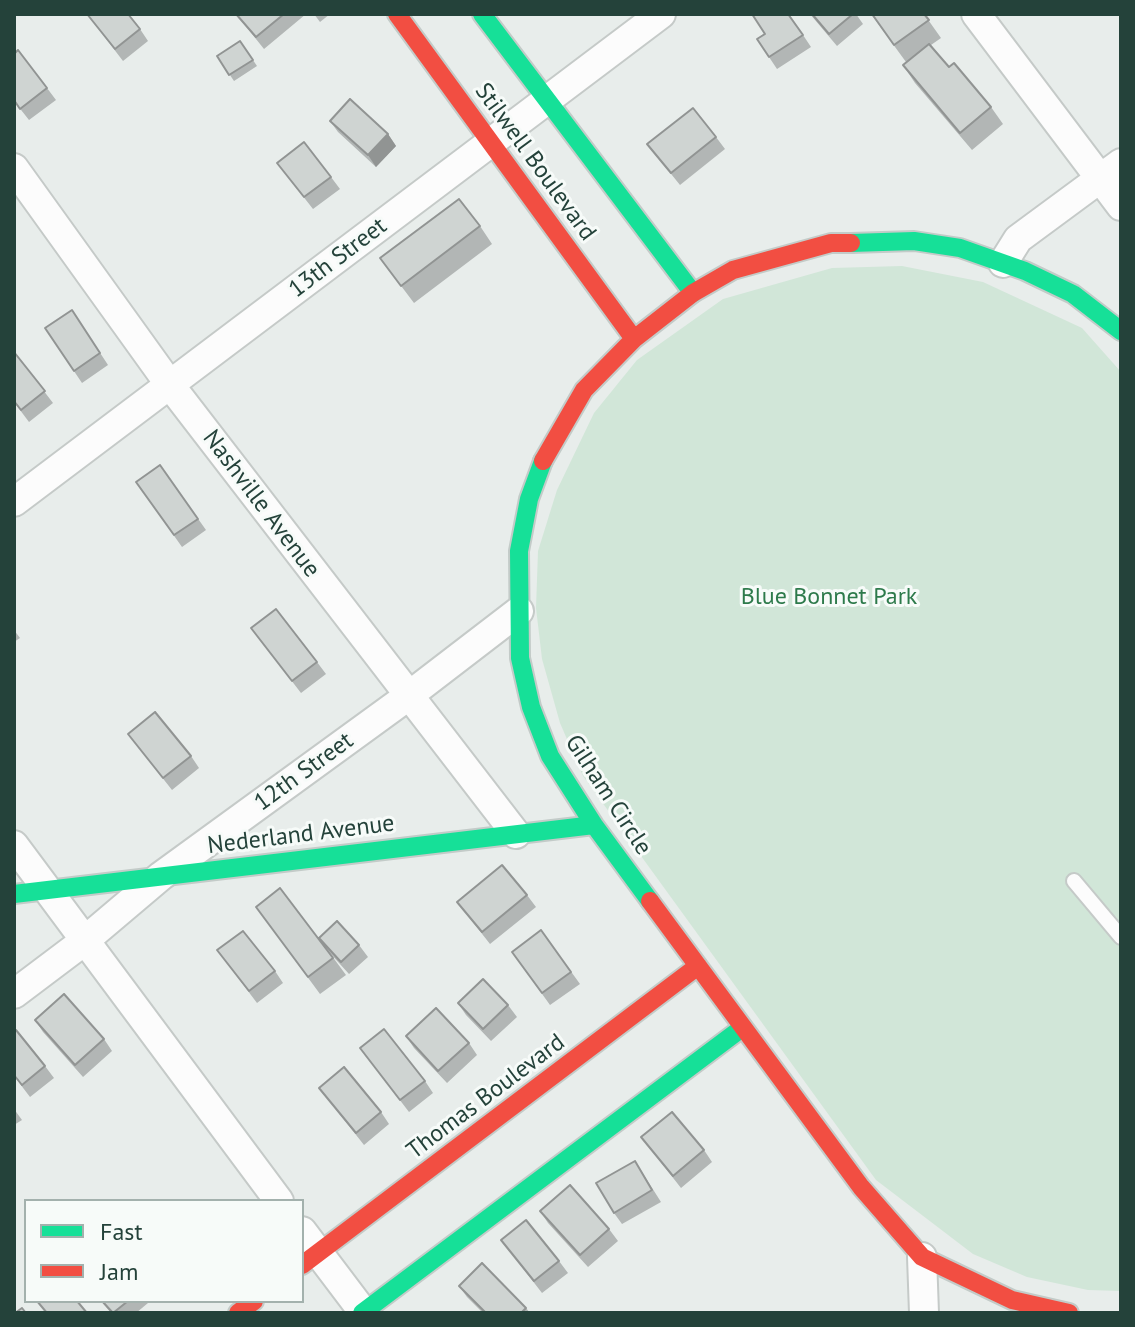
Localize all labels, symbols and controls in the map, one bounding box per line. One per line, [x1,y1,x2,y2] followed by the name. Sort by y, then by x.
[468,78,602,246] street label: Stilwell Boulevard
[283,212,393,304] street label: 13th Street
[196,425,326,583] street label: Nashville Avenue
[741,583,917,611] park label: Blue Bonnet Park
[249,727,359,817] street label: 12th Street
[559,730,657,860] street label: Gilham Circle
[206,809,396,861] street label: Nederland Avenue
[401,1028,571,1166] street label: Thomas Boulevard
[24,1199,304,1303] legend
[100,1216,143,1247] text: Fast
[100,1256,138,1287] text: Jam

